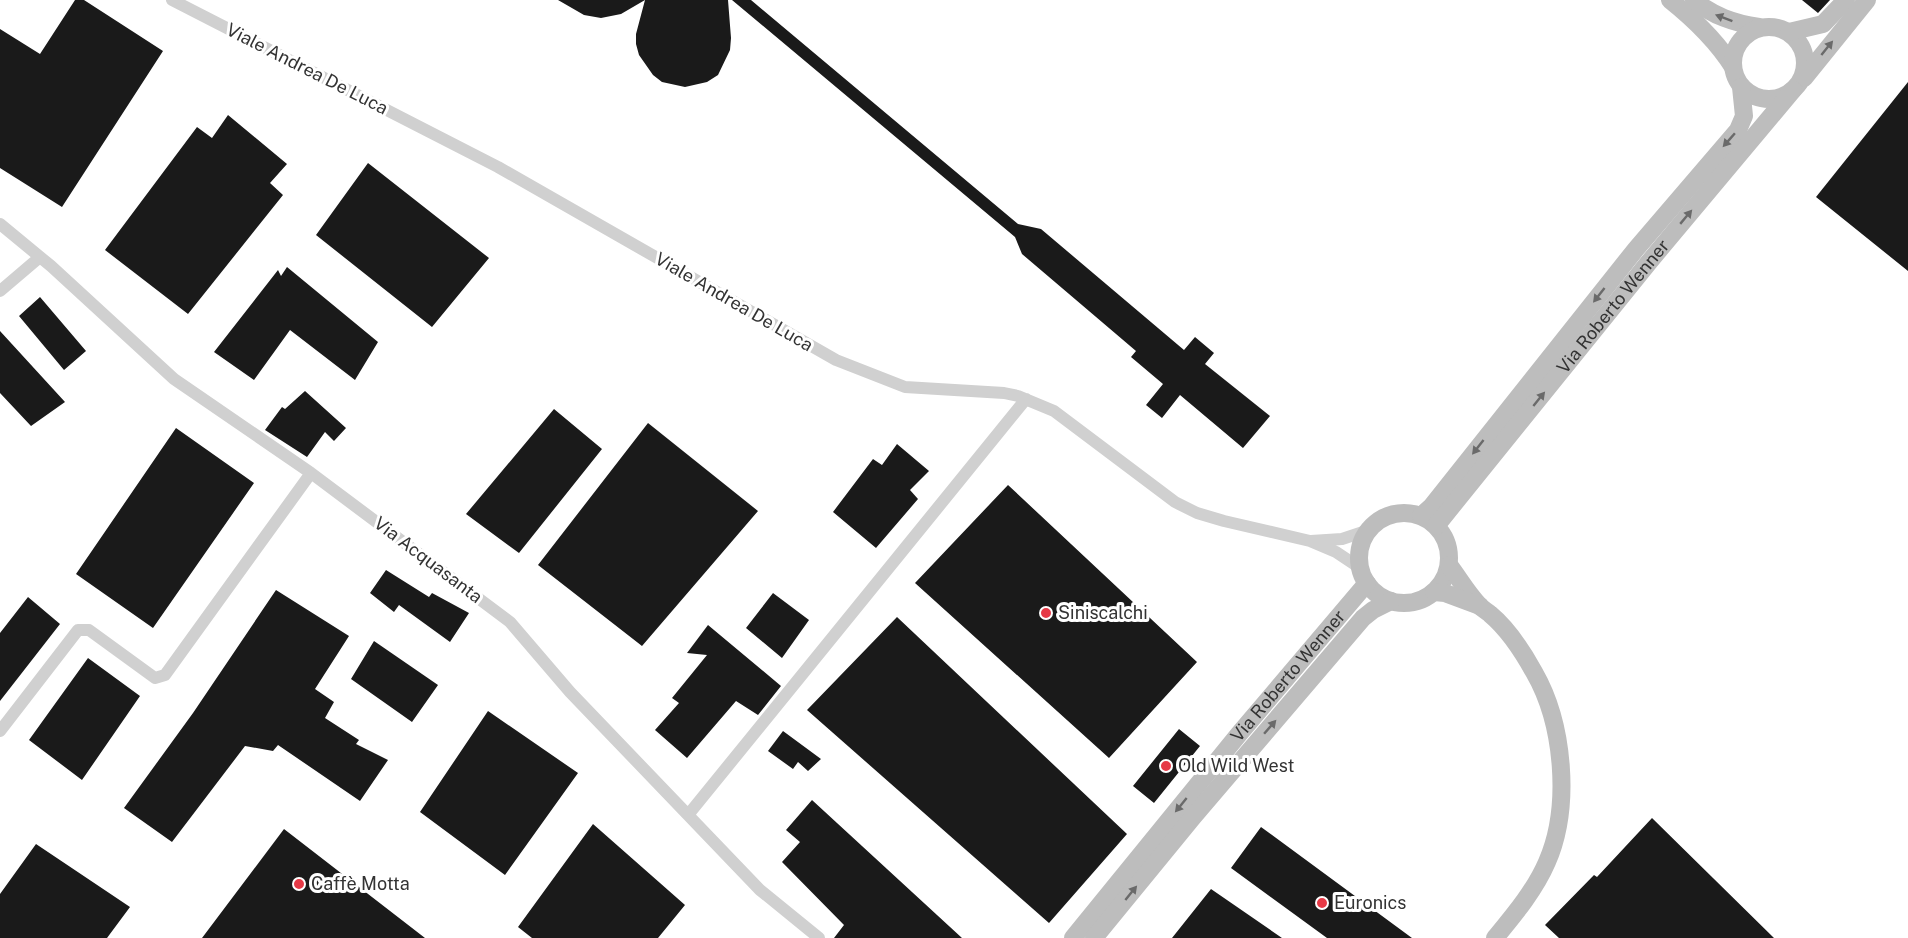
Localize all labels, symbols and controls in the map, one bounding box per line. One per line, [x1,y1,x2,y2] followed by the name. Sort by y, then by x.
[1715,13,1733,23] one-way arrow
[223,19,392,118] street label: Viale Andrea De Luca
[1821,41,1833,56] one-way arrow
[1723,132,1736,147] one-way arrow
[1680,209,1693,225] one-way arrow
[1552,235,1673,377] street label: Via Roberto Wenner
[652,248,817,355] street label: Viale Andrea De Luca
[1593,287,1606,303] one-way arrow
[1532,392,1545,407] one-way arrow
[1472,440,1485,455] one-way arrow
[370,512,487,607] street label: Via Acquasanta
[1058,602,1148,623] place label: Siniscalchi
[1039,606,1053,620] marker: Siniscalchi
[1226,606,1349,746] street label: Via Roberto Wenner
[1263,720,1276,735] one-way arrow
[1178,755,1295,776] place label: Old Wild West
[1159,759,1173,773] marker: Old Wild West
[1174,797,1187,813] one-way arrow
[311,873,410,894] place label: Caffè Motta
[292,877,306,891] marker: Caffè Motta
[1125,885,1138,901] one-way arrow
[1334,892,1406,913] place label: Euronics
[1315,896,1329,910] marker: Euronics

